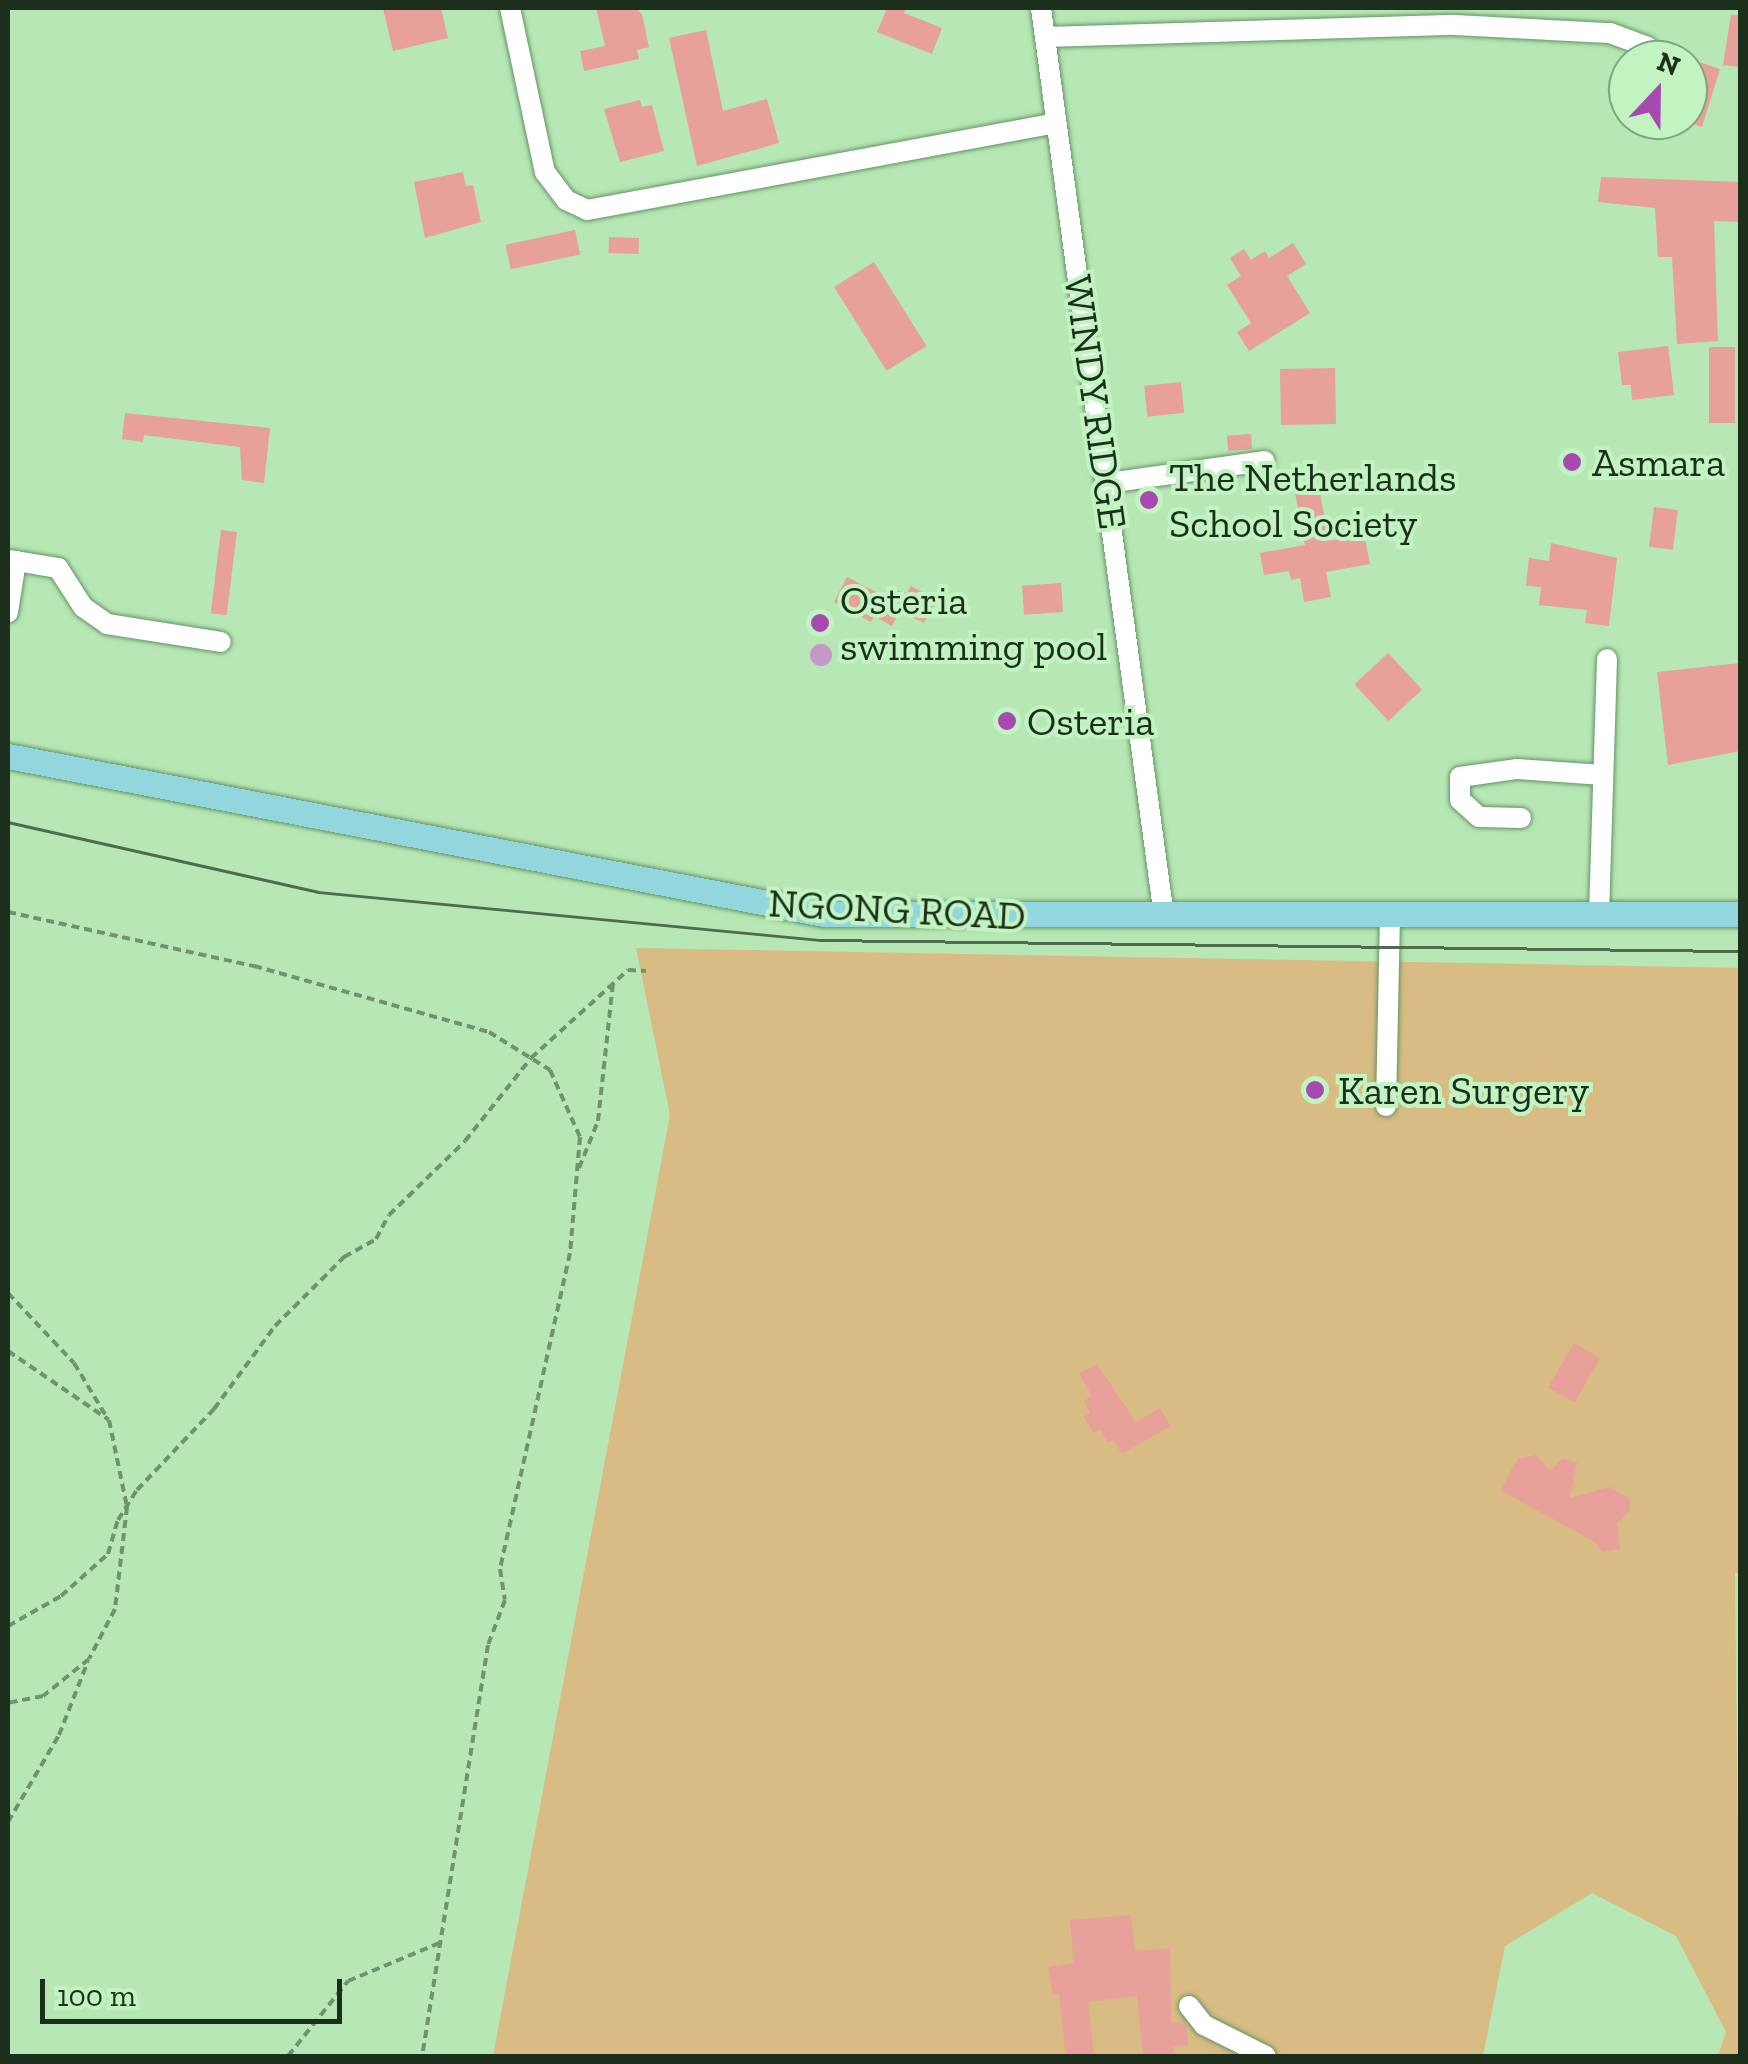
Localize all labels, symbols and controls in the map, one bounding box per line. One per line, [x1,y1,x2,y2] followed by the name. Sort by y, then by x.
[1608,40,1708,140] north arrow
[1653,44,1685,83] text: N
[1054,271,1138,533] street label: WINDY RIDGE
[1592,438,1725,486] place label: Asmara
[1561,451,1583,473] marker: Asmara
[1169,453,1456,547] place label: The Netherlands School Society
[1138,489,1160,511] marker: The Netherlands School Society
[840,576,1107,670] place label: Osteria swimming pool
[809,612,831,634] marker: Osteria swimming pool
[1027,697,1155,745] place label: Osteria
[996,710,1018,732] marker: Osteria
[767,878,1027,940] street label: NGONG ROAD
[1338,1066,1589,1114] place label: Karen Surgery
[1302,1077,1328,1103] marker: Karen Surgery
[45,1959,348,2021] scale bar
[57,1978,136,2014] text: 100 m

